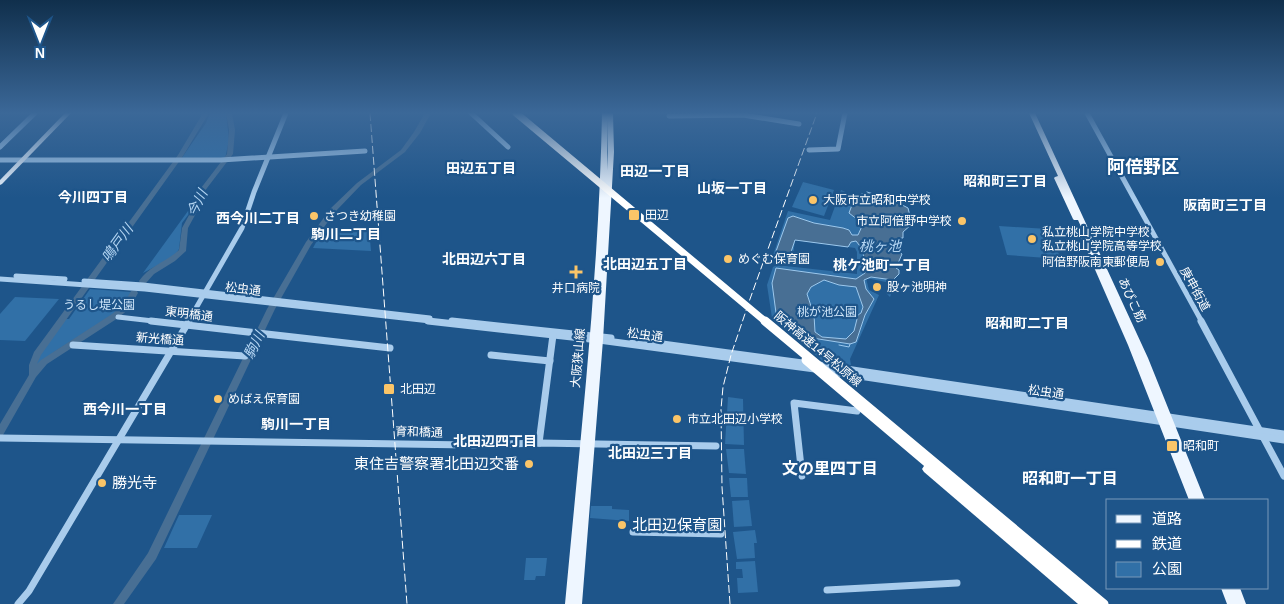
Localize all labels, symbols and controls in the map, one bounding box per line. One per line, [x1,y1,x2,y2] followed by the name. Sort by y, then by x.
[15,15,65,65] north arrow
[35,45,45,61] text: N
[1107,157,1179,177] district label: 阿倍野区
[446,160,516,176] district label: 田辺五丁目
[620,163,690,179] district label: 田辺一丁目
[963,173,1047,189] district label: 昭和町三丁目
[697,180,767,196] district label: 山坂一丁目
[184,185,211,219] water label: 今川
[58,189,128,205] district label: 今川四丁目
[823,193,931,207] place label: 大阪市立昭和中学校
[807,194,819,206] marker: 大阪市立昭和中学校
[1183,197,1267,213] district label: 阪南町三丁目
[627,208,641,222] marker: 田辺
[645,208,669,222] place label: 田辺
[324,209,396,223] place label: さつき幼稚園
[216,210,300,226] district label: 西今川二丁目
[308,210,320,222] marker: さつき幼稚園
[856,214,952,228] place label: 市立阿倍野中学校
[956,215,968,227] marker: 市立阿倍野中学校
[98,220,137,265] water label: 鳴戸川
[1042,225,1162,253] place label: 私立桃山学院中学校 私立桃山学院高等学校
[311,226,381,242] district label: 駒川二丁目
[1026,233,1038,245] marker: 私立桃山学院中学校 私立桃山学院高等学校
[859,238,903,254] water label: 桃ヶ池
[442,251,526,267] district label: 北田辺六丁目
[738,252,810,266] place label: めぐむ保育園
[722,253,734,265] marker: めぐむ保育園
[1042,255,1150,269] place label: 阿倍野阪南東郵便局
[603,256,687,272] district label: 北田辺五丁目
[1154,256,1166,268] marker: 阿倍野阪南東郵便局
[833,257,931,273] district label: 桃ケ池町一丁目
[569,265,583,279] marker: 井口病院
[1177,265,1213,313] street label: 庚申街道
[1116,275,1148,325] street label: あびこ筋
[224,280,262,298] street label: 松虫通
[887,280,947,294] place label: 股ヶ池明神
[552,281,600,295] place label: 井口病院
[871,281,883,293] marker: 股ヶ池明神
[63,298,135,312] park label: うるし堤公園
[164,304,214,324] street label: 東明橋通
[797,305,857,319] park label: 桃が池公園
[772,308,864,390] street label: 阪神高速14号松原線
[985,315,1069,331] district label: 昭和町二丁目
[626,326,664,344] street label: 松虫通
[241,327,268,361] water label: 駒川
[568,327,588,389] street label: 大阪狭山線
[136,330,184,348] street label: 新光橋通
[382,382,396,396] marker: 北田辺
[400,382,436,396] place label: 北田辺
[1027,383,1065,401] street label: 松虫通
[228,392,300,406] place label: めばえ保育園
[212,393,224,405] marker: めばえ保育園
[83,401,167,417] district label: 西今川一丁目
[687,412,783,426] place label: 市立北田辺小学校
[671,413,683,425] marker: 市立北田辺小学校
[261,416,331,432] district label: 駒川一丁目
[395,424,443,440] street label: 育和橋通
[453,433,537,449] district label: 北田辺四丁目
[1165,439,1179,453] marker: 昭和町
[1183,439,1219,453] place label: 昭和町
[608,445,692,461] district label: 北田辺三丁目
[354,455,519,472] place label: 東住吉警察署北田辺交番
[523,458,535,470] marker: 東住吉警察署北田辺交番
[782,460,878,477] district label: 文の里四丁目
[1022,470,1118,487] district label: 昭和町一丁目
[112,474,157,491] place label: 勝光寺
[96,477,108,489] marker: 勝光寺
[1106,499,1269,589] legend
[1152,510,1182,527] text: 道路
[632,516,722,533] place label: 北田辺保育園
[616,519,628,531] marker: 北田辺保育園
[1152,535,1182,552] text: 鉄道
[1152,560,1182,577] text: 公園

